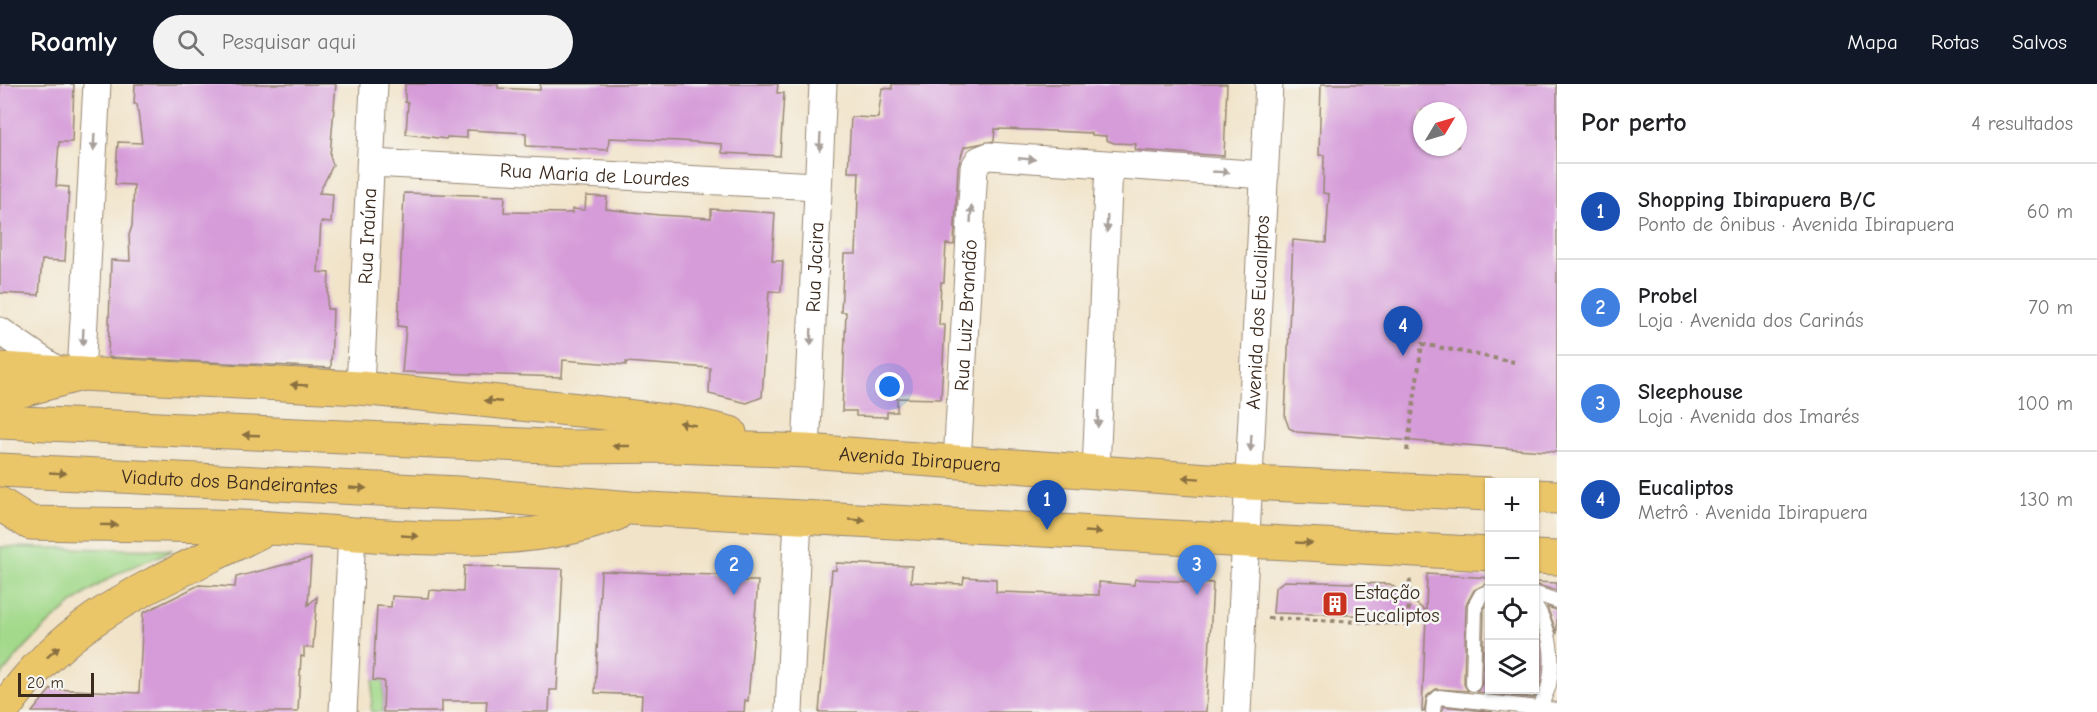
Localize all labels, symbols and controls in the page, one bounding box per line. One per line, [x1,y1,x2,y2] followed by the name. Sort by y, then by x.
[153,15,573,69] search box
[30,26,117,58] text: Roamly
[174,26,207,59] icon: search
[222,29,356,55] text: Pesquisar aqui
[1847,30,1898,54] text: Mapa
[1931,30,1979,54] text: Rotas
[2012,30,2067,54] text: Salvos
[1413,102,1467,156] north arrow
[1581,108,1687,138] text: Por perto
[1971,112,2073,135] text: 4 resultados
[89,133,99,152] one-way arrow
[815,133,824,152] one-way arrow
[1017,154,1036,164] one-way arrow
[499,159,690,191] street label: Rua Maria de Lourdes
[1212,167,1231,177] one-way arrow
[354,187,381,285] street label: Rua Iraúna
[1638,187,1875,213] text: Shopping Ibirapuera B/C
[1597,200,1604,223] text: 1
[2027,200,2073,223] text: 60 m
[967,205,976,224] one-way arrow
[1638,213,1955,236] text: Ponto de ônibus · Avenida Ibirapuera
[1103,214,1112,233] one-way arrow
[1241,215,1274,410] street label: Avenida dos Eucaliptos
[801,221,829,313] street label: Rua Jacira
[950,239,982,392] street label: Rua Luiz Brandão
[1638,283,1698,309] text: Probel
[1596,296,1605,319] text: 2
[2028,296,2073,319] text: 70 m
[1384,306,1422,356] pin: 4
[1638,309,1864,332] text: Loja · Avenida dos Carinás
[78,328,88,347] one-way arrow
[806,328,815,347] one-way arrow
[875,372,904,401] your location
[1638,379,1743,405] text: Sleephouse
[290,381,309,390] one-way arrow
[1596,392,1605,415] text: 3
[2018,392,2073,415] text: 100 m
[484,396,503,406] one-way arrow
[1638,405,1859,428] text: Loja · Avenida dos Imarés
[1093,409,1102,428] one-way arrow
[677,419,696,428] one-way arrow
[242,430,261,439] one-way arrow
[1247,433,1256,452] one-way arrow
[612,441,631,451] one-way arrow
[838,442,1002,477] street label: Avenida Ibirapuera
[121,465,338,499] street label: Viaduto dos Bandeirantes
[49,469,68,478] one-way arrow
[1181,474,1200,483] one-way arrow
[1638,475,1733,501] text: Eucaliptos
[1485,478,1539,694] map controls
[1485,478,1539,532] button: +
[1028,480,1066,530] pin: 1
[349,483,368,492] one-way arrow
[1596,488,1605,511] text: 4
[2020,488,2073,511] text: 130 m
[1638,501,1868,524] text: Metrô · Avenida Ibirapuera
[847,516,866,525] one-way arrow
[100,520,119,530] one-way arrow
[1084,528,1103,537] one-way arrow
[400,531,419,540] one-way arrow
[1485,532,1539,586] button: −
[1294,539,1313,548] one-way arrow
[714,546,754,595] pin: 2
[1178,546,1216,595] pin: 3
[1354,581,1440,627] place label: Estação Eucaliptos
[1485,586,1539,640] button: locate
[1320,589,1350,619] building icon: Estação Eucaliptos
[1485,640,1539,694] button: layers
[46,645,61,659] one-way arrow
[18,670,94,698] scale bar
[27,674,64,692] text: 20 m

